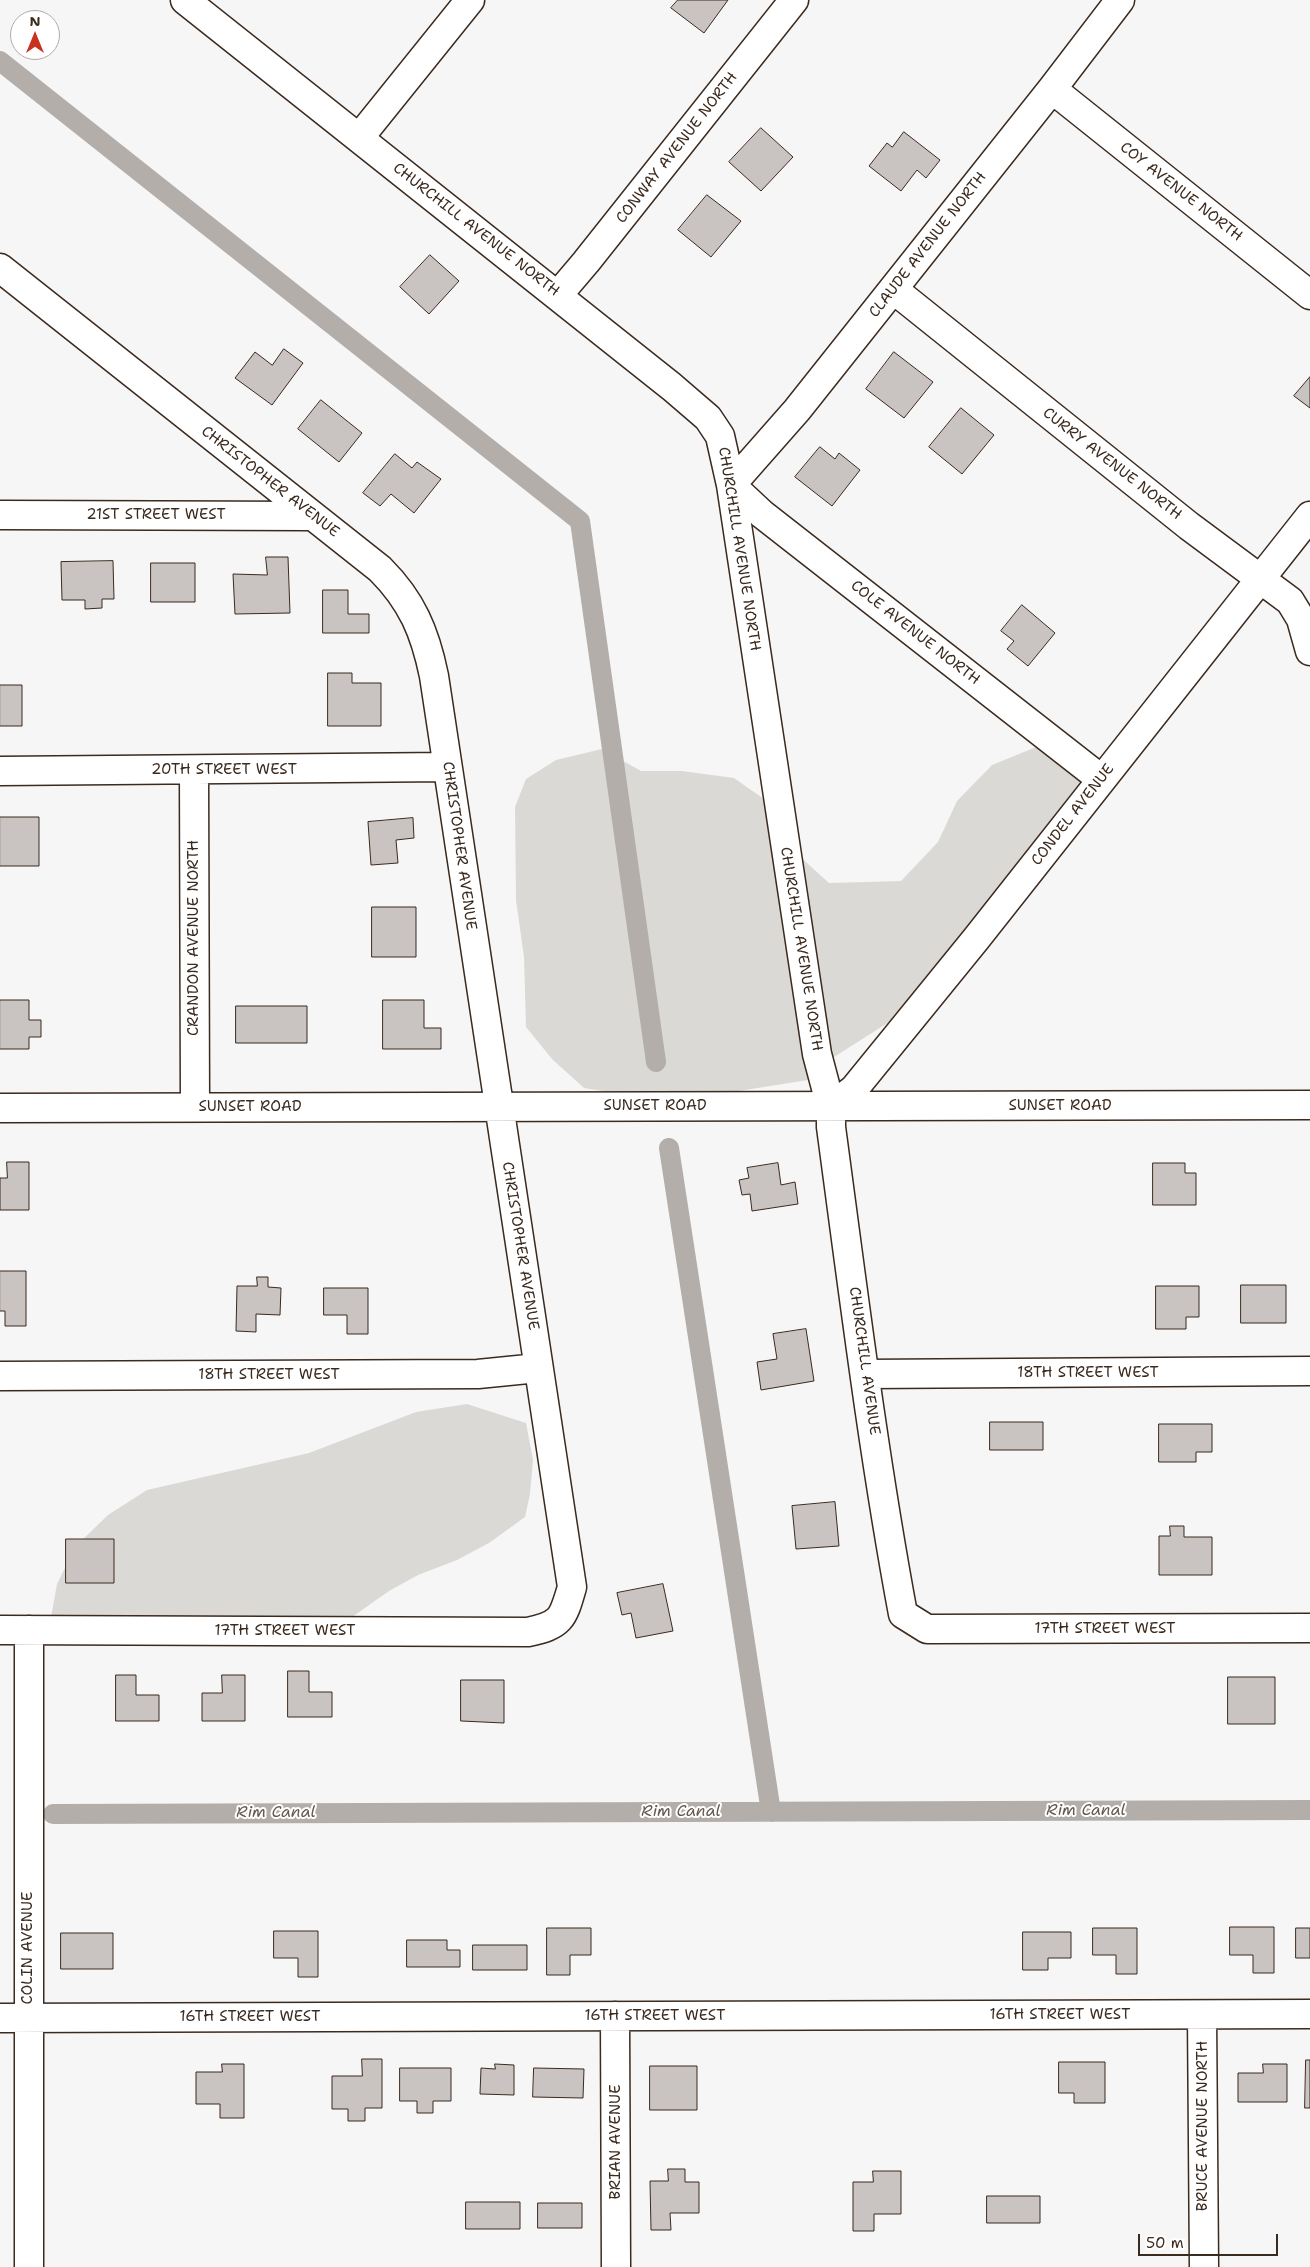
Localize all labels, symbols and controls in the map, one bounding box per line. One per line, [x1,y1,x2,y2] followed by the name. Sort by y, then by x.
[10,10,60,60] north arrow
[29,12,41,30] text: N
[612,69,742,227] street label: CONWAY AVENUE NORTH
[1116,138,1246,246] street label: COY AVENUE NORTH
[389,159,563,301] street label: CHURCHILL AVENUE NORTH
[866,169,990,321] street label: CLAUDE AVENUE NORTH
[1039,404,1185,524] street label: CURRY AVENUE NORTH
[197,422,343,542] street label: CHRISTOPHER AVENUE
[714,446,764,652] street label: CHURCHILL AVENUE NORTH
[86,506,226,524] street label: 21ST STREET WEST
[847,577,983,689] street label: COLE AVENUE NORTH
[438,760,480,932] street label: CHRISTOPHER AVENUE
[151,761,297,779] street label: 20TH STREET WEST
[1028,761,1118,869] street label: CONDEL AVENUE
[185,840,203,1036] street label: CRANDON AVENUE NORTH
[776,846,826,1052] street label: CHURCHILL AVENUE NORTH
[603,1097,707,1115] street label: SUNSET ROAD
[1008,1097,1112,1115] street label: SUNSET ROAD
[198,1098,302,1116] street label: SUNSET ROAD
[498,1160,542,1332] street label: CHRISTOPHER AVENUE
[845,1286,883,1436] street label: CHURCHILL AVENUE
[1017,1364,1159,1382] street label: 18TH STREET WEST
[198,1366,340,1384] street label: 18TH STREET WEST
[1034,1620,1176,1638] street label: 17TH STREET WEST
[214,1622,356,1640] street label: 17TH STREET WEST
[1046,1801,1126,1821] water label: Rim Canal
[641,1802,721,1822] water label: Rim Canal
[236,1803,316,1823] water label: Rim Canal
[19,1892,37,2004] street label: COLIN AVENUE
[990,2006,1130,2024] street label: 16TH STREET WEST
[585,2007,725,2025] street label: 16TH STREET WEST
[180,2008,320,2026] street label: 16TH STREET WEST
[1194,2041,1212,2211] street label: BRUCE AVENUE NORTH
[607,2084,625,2200] street label: BRIAN AVENUE
[1140,2224,1280,2256] scale bar
[1146,2233,1184,2253] text: 50 m

